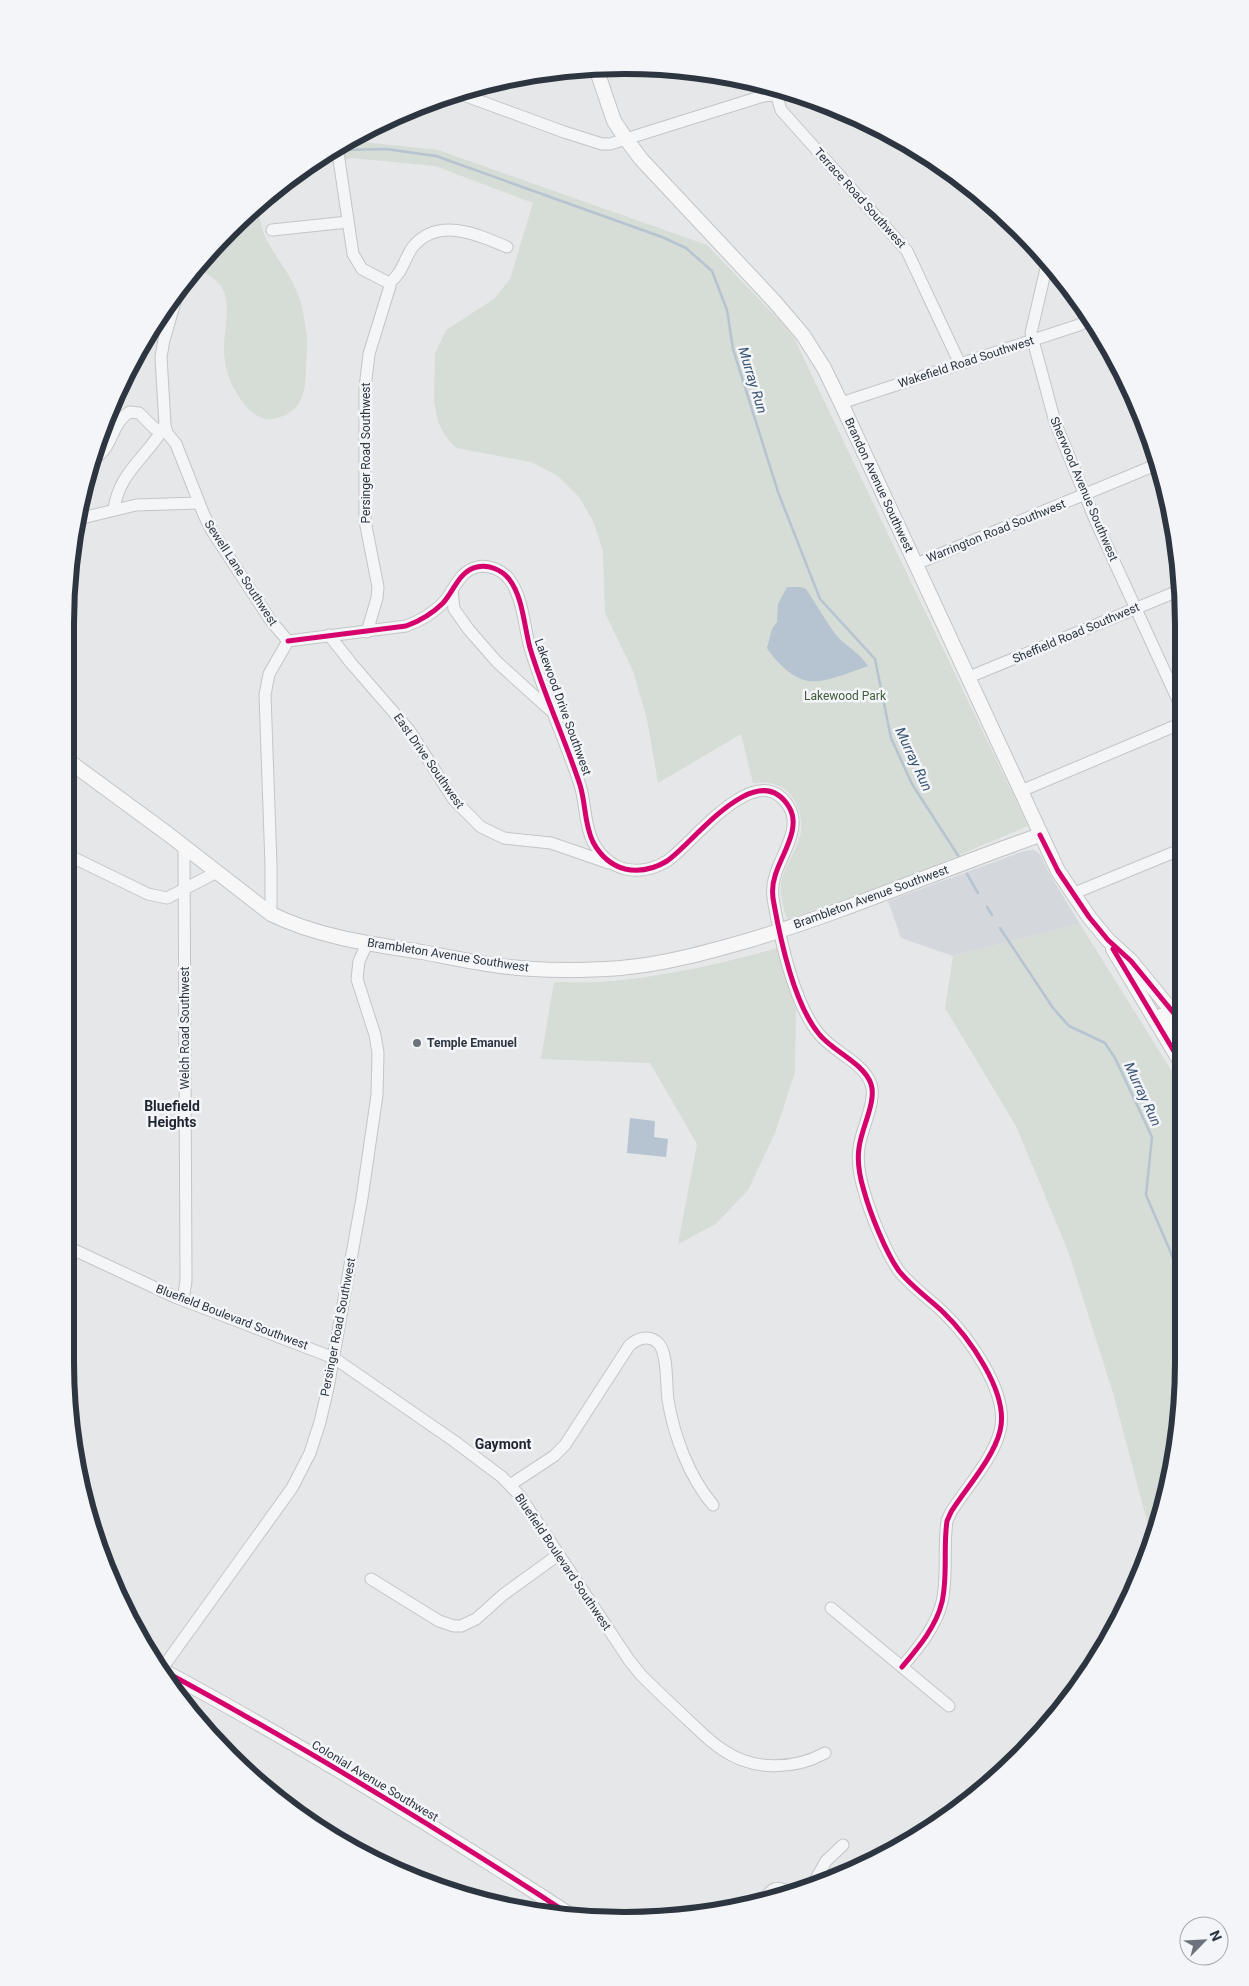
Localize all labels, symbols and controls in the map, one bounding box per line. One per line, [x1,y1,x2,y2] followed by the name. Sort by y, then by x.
[811,145,909,251] street label: Terrace Road Southwest
[896,333,1036,391] street label: Wakefield Road Southwest
[735,345,771,415] water label: Murray Run
[359,382,373,523] street label: Persinger Road Southwest
[1047,415,1121,563] street label: Sherwood Avenue Southwest
[842,416,916,554] street label: Brandon Avenue Southwest
[924,497,1068,565] street label: Warrington Road Southwest
[202,517,280,629] street label: Sewell Lane Southwest
[1010,600,1142,666] street label: Sheffield Road Southwest
[532,637,594,777] street label: Lakewood Drive Southwest
[804,689,887,703] park label: Lakewood Park
[391,711,467,811] street label: East Drive Southwest
[892,724,936,794] water label: Murray Run
[792,862,950,932] street label: Brambleton Avenue Southwest
[366,935,530,975] street label: Brambleton Avenue Southwest
[178,967,192,1089] street label: Welch Road Southwest
[427,1036,517,1050] place label: Temple Emanuel
[411,1037,423,1049] marker: Temple Emanuel
[1121,1059,1165,1129] water label: Murray Run
[144,1098,200,1130] district label: Bluefield Heights
[318,1256,358,1398] street label: Persinger Road Southwest
[154,1281,310,1353] street label: Bluefield Boulevard Southwest
[475,1436,532,1452] district label: Gaymont
[512,1491,614,1633] street label: Bluefield Boulevard Southwest
[309,1738,441,1824] street label: Colonial Avenue Southwest
[1179,1916,1229,1966] north arrow
[1207,1928,1225,1943] text: N

